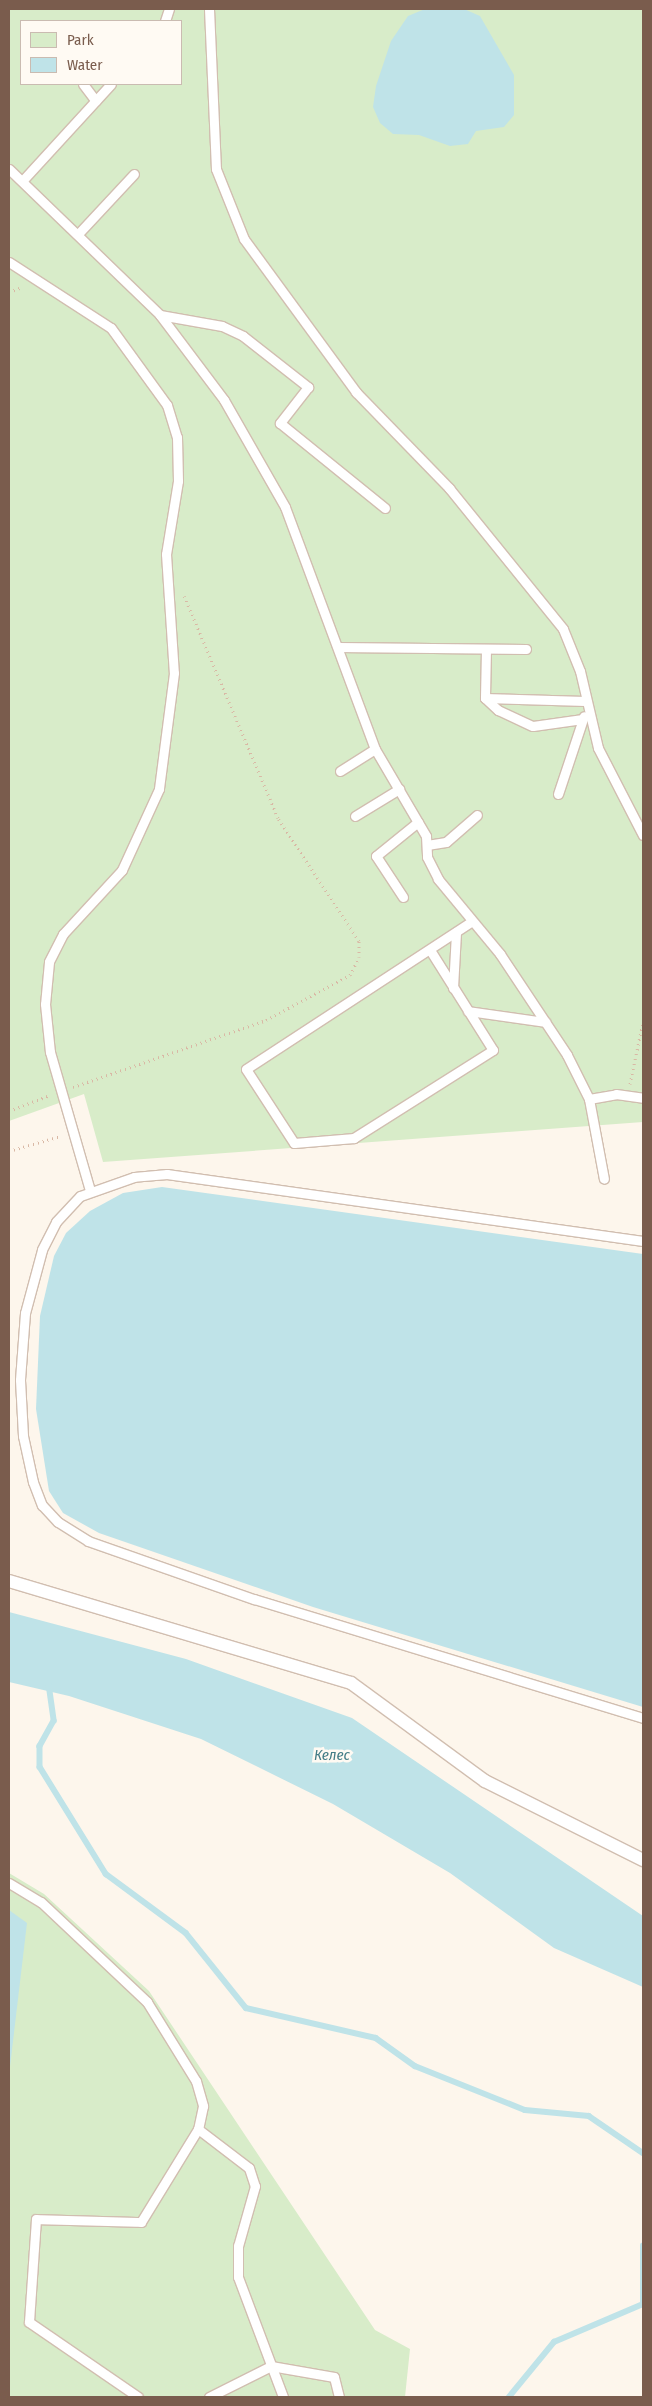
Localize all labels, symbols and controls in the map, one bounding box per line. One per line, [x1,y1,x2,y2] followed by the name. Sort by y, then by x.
[20,20,182,85] legend
[67,31,94,49] text: Park
[67,56,102,74] text: Water
[314,1747,350,1765] water label: Келес

